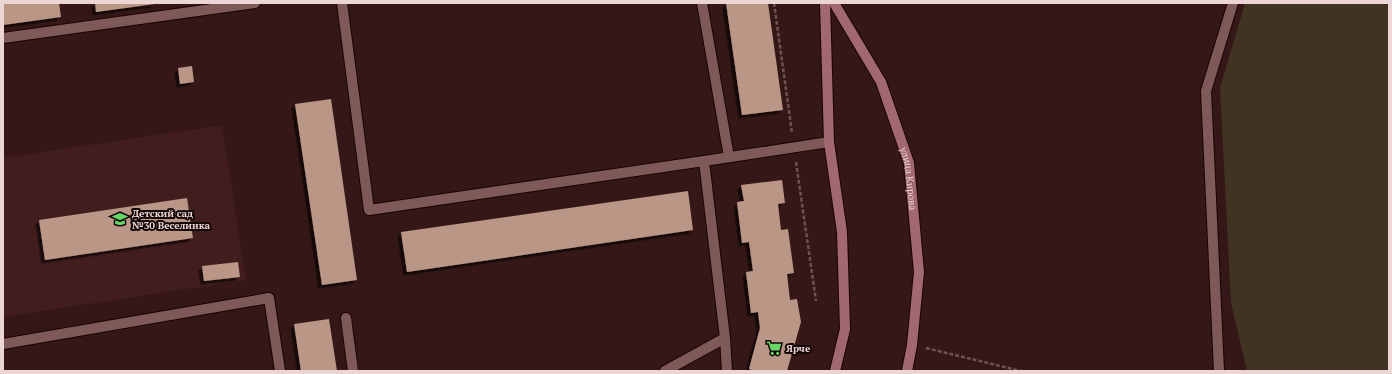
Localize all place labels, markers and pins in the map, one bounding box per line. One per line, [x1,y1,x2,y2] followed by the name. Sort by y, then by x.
[132,207,211,232] place label: Детский сад №30 Веселинка
[111,210,129,228] school or university icon: Детский сад №30 Веселинка
[765,339,783,357] supermarket icon: Ярче
[786,342,811,355] place label: Ярче

